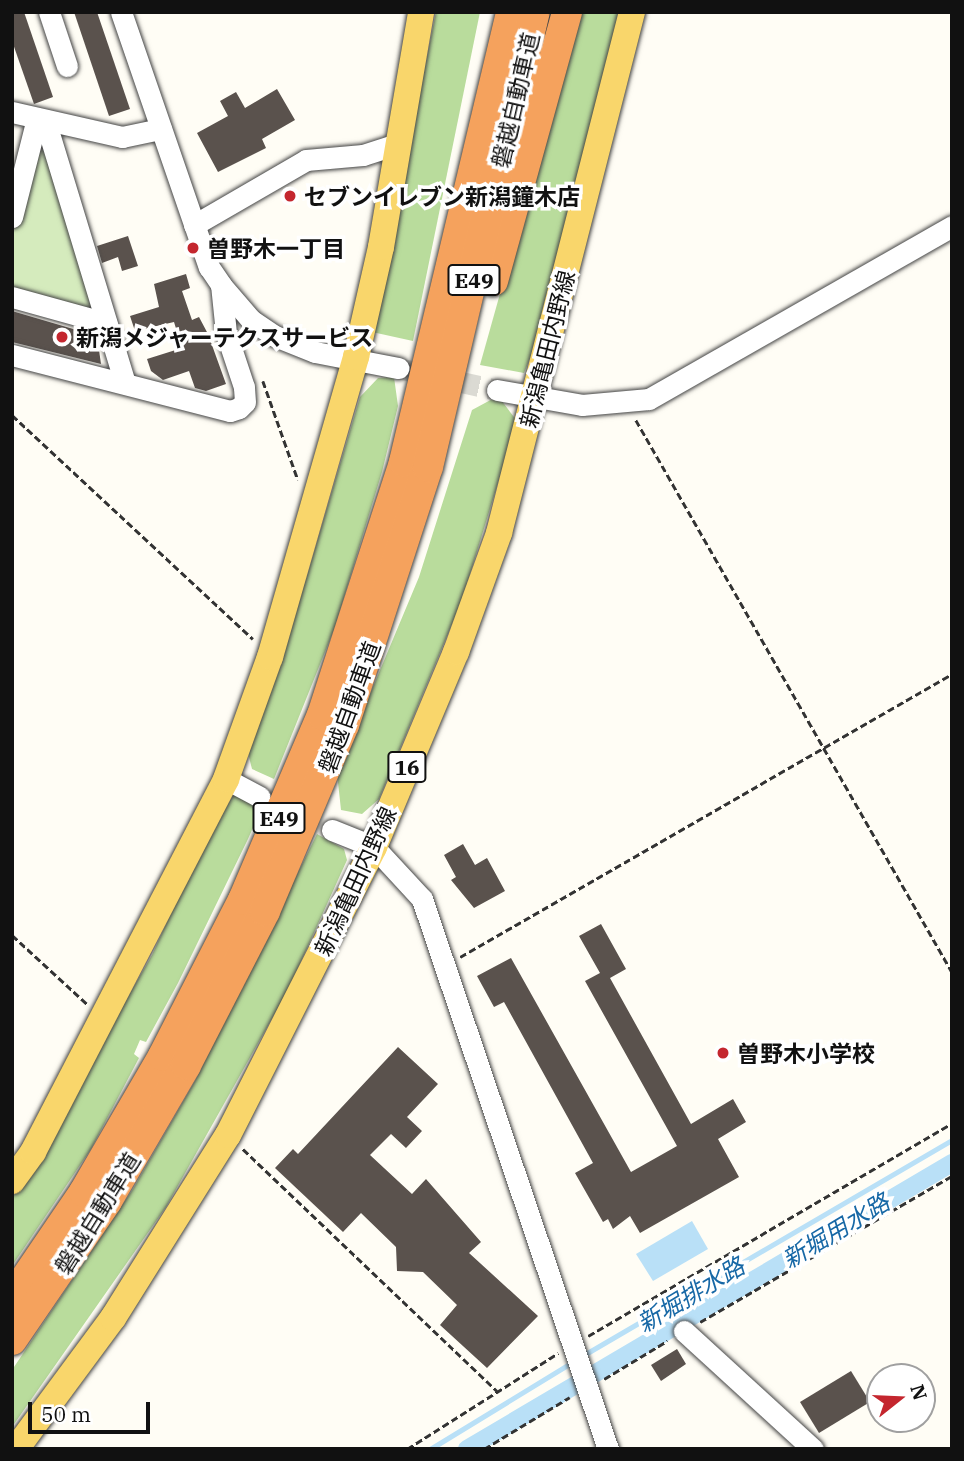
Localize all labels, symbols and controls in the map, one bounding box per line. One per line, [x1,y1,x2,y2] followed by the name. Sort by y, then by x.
[486,30,544,170] street label: 磐越自動車道
[304,182,580,210] place label: セブンイレブン新潟鐘木店
[282,188,298,204] marker: セブンイレブン新潟鐘木店
[207,234,345,262] place label: 曽野木一丁目
[185,240,201,256] marker: 曽野木一丁目
[446,262,502,298] road number: E49
[514,268,580,430] street label: 新潟亀田内野線
[76,323,375,351] place label: 新潟メジャーテクスサービス
[54,329,70,345] marker: 新潟メジャーテクスサービス
[312,637,386,777] street label: 磐越自動車道
[386,750,428,784] road number: 16
[251,800,307,836] road number: E49
[308,802,402,960] street label: 新潟亀田内野線
[737,1039,875,1067] place label: 曽野木小学校
[715,1045,731,1061] marker: 曽野木小学校
[49,1147,145,1279] street label: 磐越自動車道
[777,1188,895,1274] water label: 新堀用水路
[632,1252,750,1338] water label: 新堀排水路
[866,1363,936,1433] north arrow
[905,1381,933,1403] text: N
[32,1388,154,1432] scale bar
[41,1400,91,1428] text: 50 m

